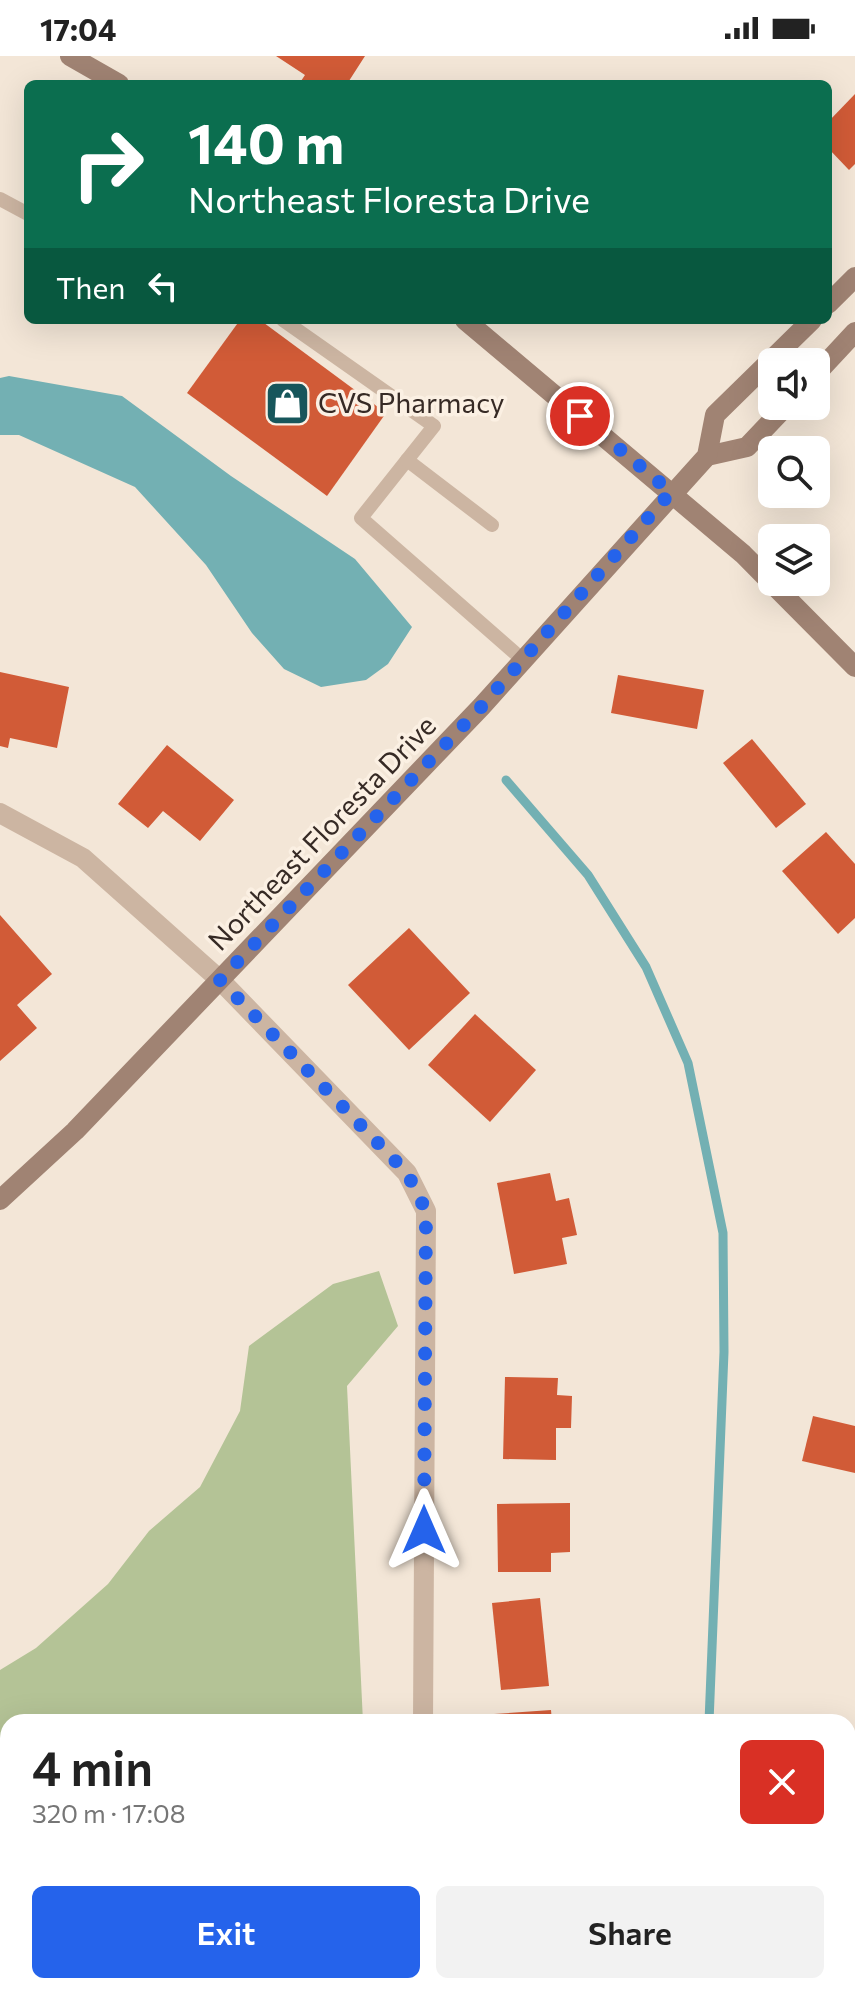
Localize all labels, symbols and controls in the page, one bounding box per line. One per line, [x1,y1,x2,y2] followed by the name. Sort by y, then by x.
[40,10,116,47] text: 17:04
[188,107,344,176] text: 140 m
[56,112,160,216] icon: right
[188,176,590,220] text: Northeast Floresta Drive
[141,264,185,308] icon: left
[56,268,125,305] text: Then
[758,348,830,596] map controls
[758,348,830,420] button: sound
[263,379,311,427] shop icon: CVS Pharmacy
[546,382,614,450] pin
[318,385,504,419] place label: CVS Pharmacy
[558,394,602,438] icon: arrive
[758,436,830,508] button: search
[758,524,830,596] button: layers
[200,708,442,957] street label: Northeast Floresta Drive
[382,1488,466,1572] position arrow
[32,1737,153,1796] text: 4 min
[740,1740,824,1824] button: close
[32,1797,186,1828] text: 320 m · 17:08
[32,1886,420,1978] button: Exit
[436,1886,824,1978] button: Share

